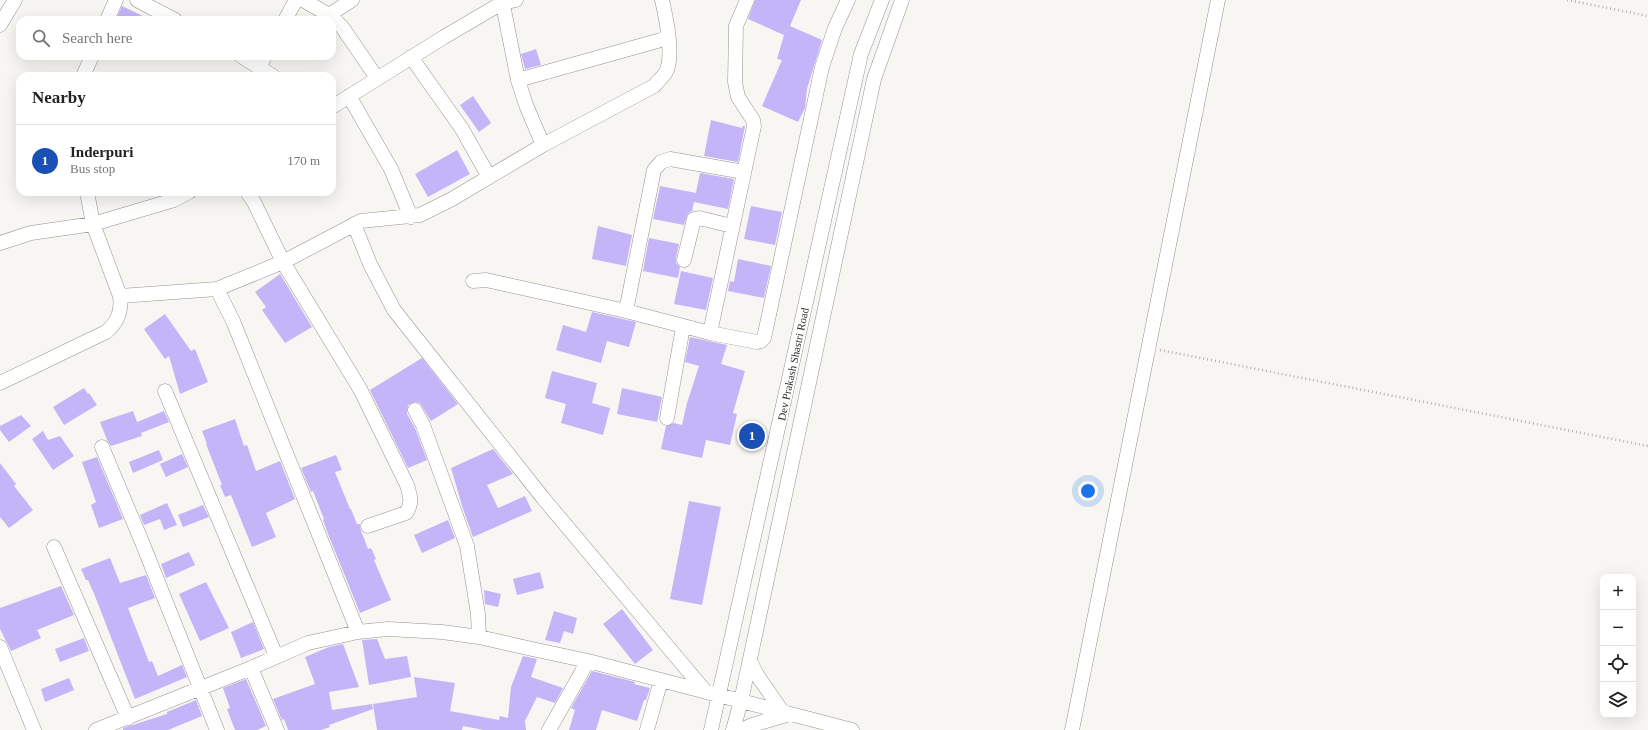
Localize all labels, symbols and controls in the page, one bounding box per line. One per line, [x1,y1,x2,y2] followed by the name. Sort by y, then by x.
[16,16,336,60] search box
[30,27,52,49] icon: search
[62,30,132,46] text: Search here
[32,88,86,107] text: Nearby
[70,144,133,160] text: Inderpuri
[42,153,48,168] text: 1
[287,153,320,168] text: 170 m
[70,161,115,176] text: Bus stop
[775,306,811,422] street label: Dev Prakash Shastri Road
[739,421,765,451] pin: 1
[1078,481,1098,501] your location
[1600,574,1636,718] map controls
[1600,574,1636,610] button: +
[1600,610,1636,646] button: −
[1600,646,1636,682] button: locate
[1600,682,1636,718] button: layers

